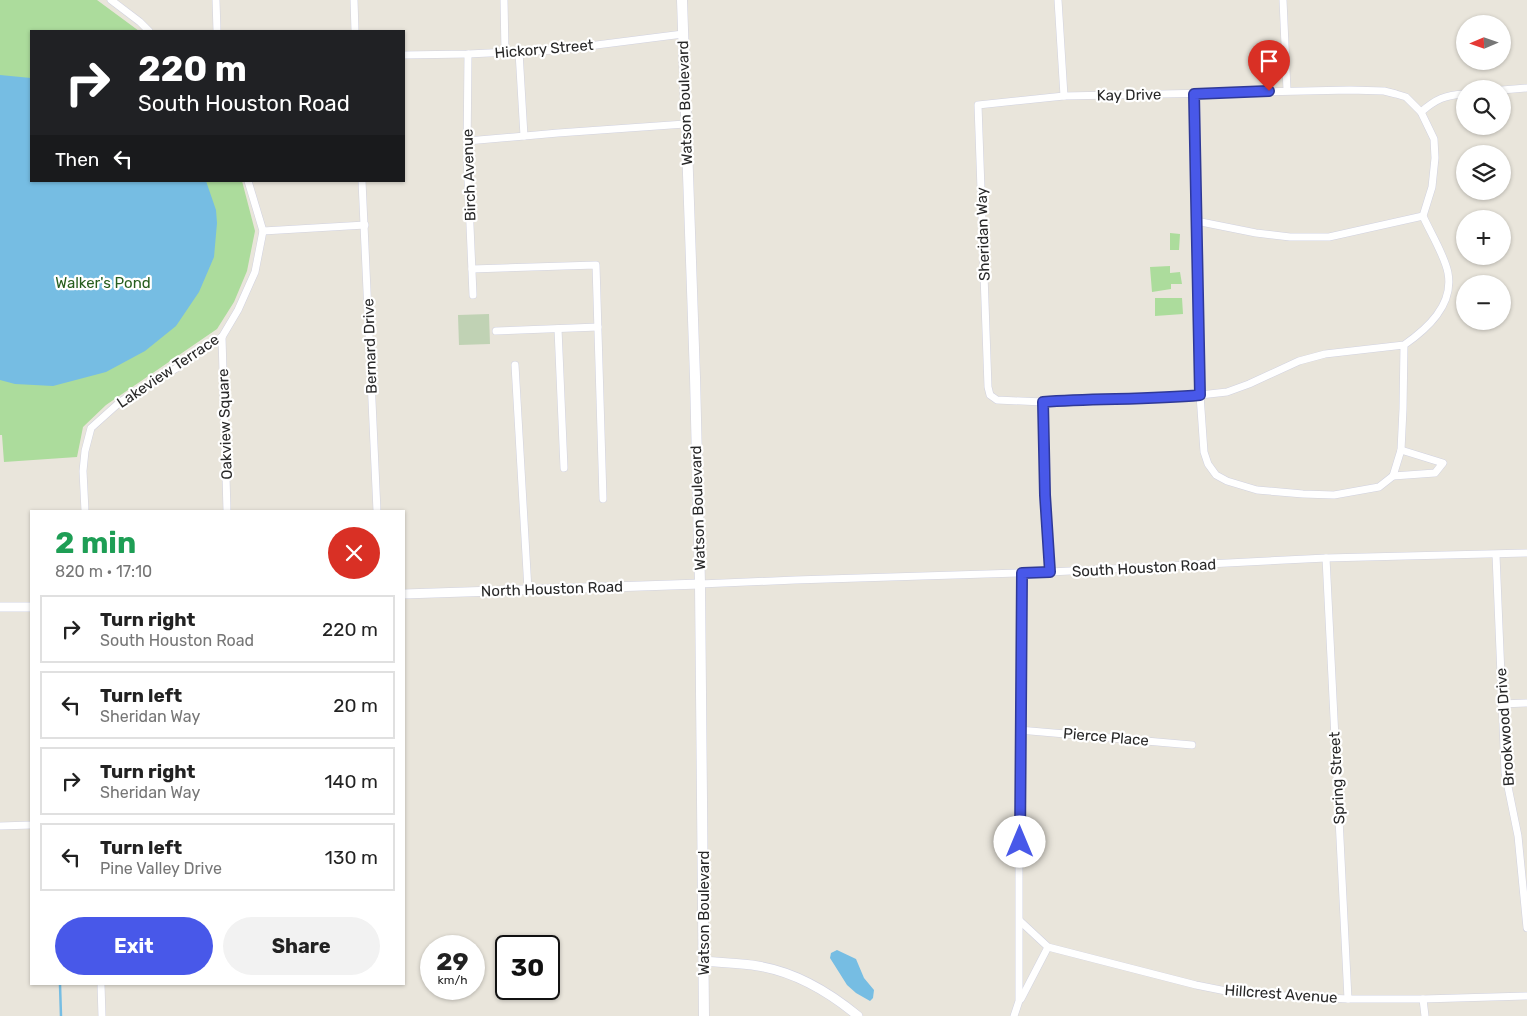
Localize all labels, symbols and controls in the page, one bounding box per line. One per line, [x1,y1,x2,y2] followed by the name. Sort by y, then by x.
[1456,15,1511,70] north arrow
[1456,15,1511,330] map controls
[494,36,594,62] street label: Hickory Street
[674,40,696,166] street label: Watson Boulevard
[1248,40,1290,91] pin
[1255,47,1283,75] icon: arrive
[138,48,247,90] text: 220 m
[55,50,120,115] icon: right
[1456,80,1511,135] button: search
[1097,85,1161,105] street label: Kay Drive
[138,90,350,117] text: South Houston Road
[458,128,480,222] street label: Birch Avenue
[109,145,137,173] icon: left
[1456,145,1511,200] button: layers
[55,148,99,171] text: Then
[972,187,994,281] street label: Sheridan Way
[1456,210,1511,265] button: +
[55,274,151,292] park label: Walker's Pond
[1456,275,1511,330] button: −
[359,298,381,394] street label: Bernard Drive
[114,330,222,412] street label: Lakeview Terrace
[214,368,236,480] street label: Oakview Square
[687,445,709,571] street label: Watson Boulevard
[55,525,136,561] text: 2 min
[328,527,380,579] button: close
[1071,555,1217,581] street label: South Houston Road
[55,562,152,581] text: 820 m · 17:10
[481,578,623,600] street label: North Houston Road
[100,608,195,631] text: Turn right
[57,615,85,643] icon: right
[322,618,378,641] text: 220 m
[100,631,254,650] text: South Houston Road
[1492,667,1518,787] street label: Brookwood Drive
[100,684,182,707] text: Turn left
[57,691,85,719] icon: left
[333,694,378,717] text: 20 m
[100,707,200,726] text: Sheridan Way
[1062,724,1150,750] street label: Pierce Place
[1326,731,1348,825] street label: Spring Street
[100,760,195,783] text: Turn right
[57,767,85,795] icon: right
[324,770,378,793] text: 140 m
[100,783,200,802] text: Sheridan Way
[993,815,1045,867] position arrow
[100,836,182,859] text: Turn left
[57,843,85,871] icon: left
[325,846,378,869] text: 130 m
[695,851,713,975] street label: Watson Boulevard
[100,859,222,878] text: Pine Valley Drive
[55,917,213,975] button: Exit
[223,917,380,975] button: Share
[495,935,560,1000] speed limit sign: 30
[436,947,469,976] text: 29
[438,973,467,987] text: km/h
[1224,981,1338,1007] street label: Hillcrest Avenue

